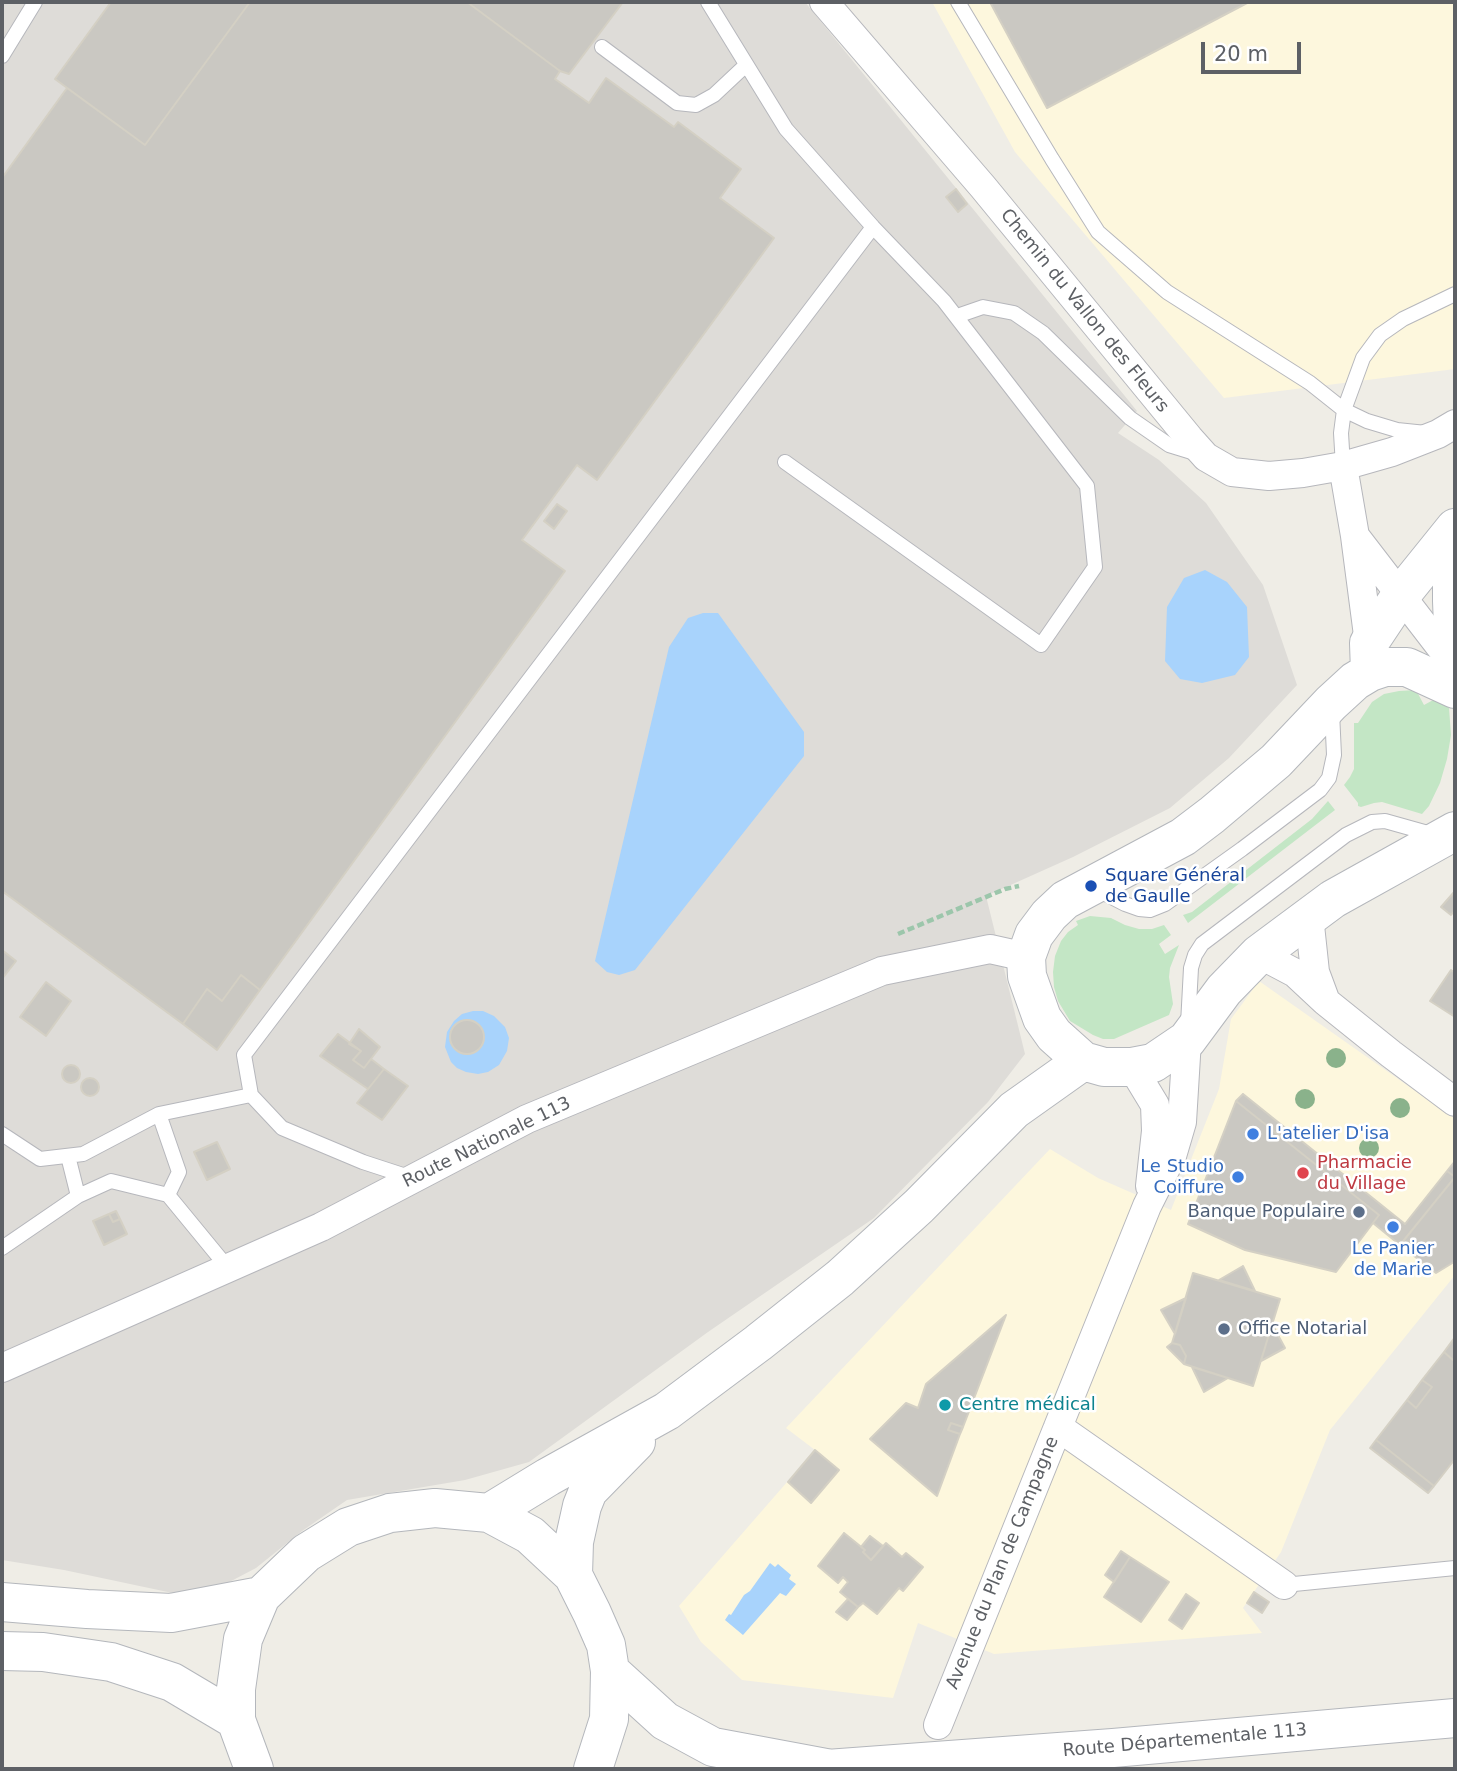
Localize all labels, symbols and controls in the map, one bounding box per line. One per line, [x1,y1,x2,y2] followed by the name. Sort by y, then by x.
[1205,28,1305,72] scale bar
[1214,42,1268,66] text: 20 m
[995,205,1173,417] street label: Chemin du Vallon des Fleurs
[1105,865,1245,908] place label: Square Général de Gaulle
[1083,878,1099,894] marker: Square Général de Gaulle
[400,1093,574,1193] street label: Route Nationale 113
[1267,1123,1390,1145] place label: L'atelier D'isa
[1245,1126,1261,1142] marker: L'atelier D'isa
[1317,1152,1412,1194] place label: Pharmacie du Village
[1140,1156,1224,1198] place label: Le Studio Coiffure
[1295,1165,1311,1181] marker: Pharmacie du Village
[1230,1169,1246,1185] marker: Le Studio Coiffure
[1187,1201,1345,1223] place label: Banque Populaire
[1351,1204,1367,1220] marker: Banque Populaire
[1385,1219,1401,1235] marker: Le Panier de Marie
[1352,1238,1434,1280] place label: Le Panier de Marie
[1238,1318,1367,1340] place label: Office Notarial
[1216,1321,1232,1337] marker: Office Notarial
[959,1394,1096,1416] place label: Centre médical
[937,1397,953,1413] marker: Centre médical
[942,1433,1064,1693] street label: Avenue du Plan de Campagne
[1062,1720,1308,1762] street label: Route Départementale 113

